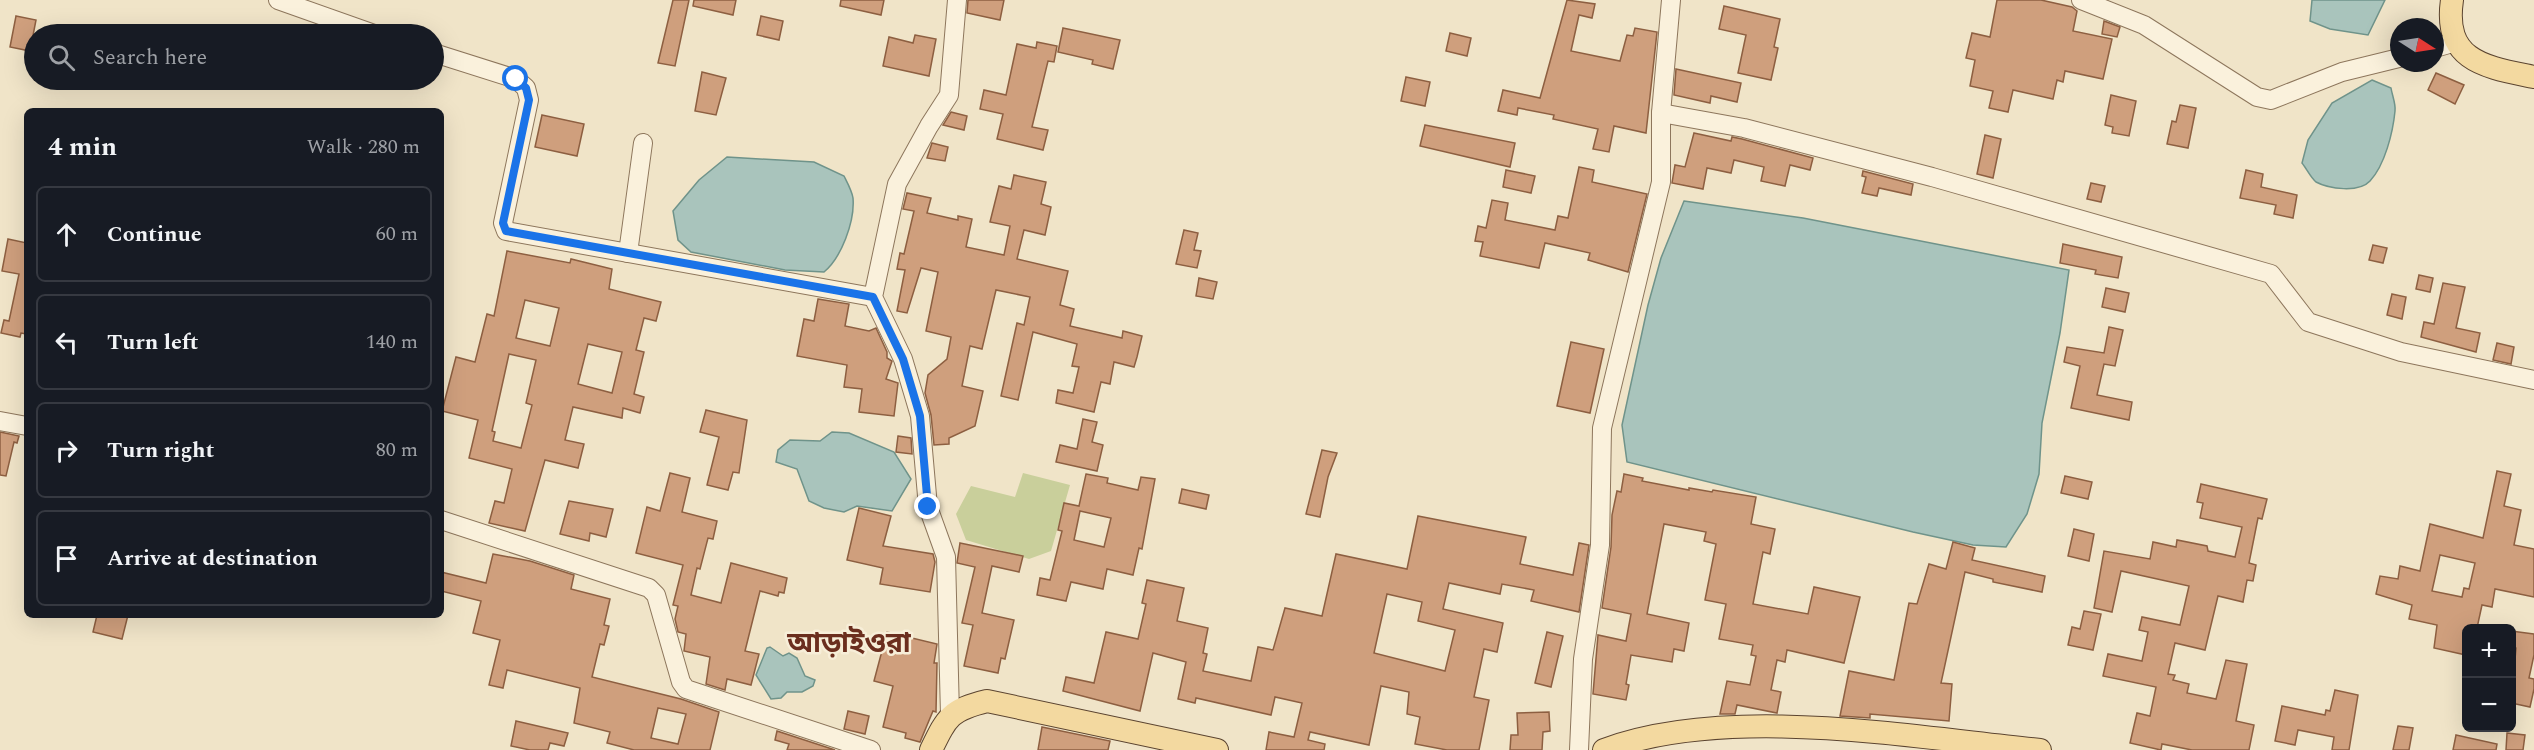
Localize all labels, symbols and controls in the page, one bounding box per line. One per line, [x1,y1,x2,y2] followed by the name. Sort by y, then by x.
[2390,18,2444,72] north arrow
[24,24,444,90] search box
[45,41,78,74] icon: search
[93,41,207,74] text: Search here
[502,65,528,91] route start
[48,127,117,167] text: 4 min
[307,132,420,162] text: Walk · 280 m
[50,218,83,251] icon: ahead
[107,218,202,251] text: Continue
[376,219,418,249] text: 60 m
[50,326,83,359] icon: left
[107,326,199,359] text: Turn left
[366,327,418,357] text: 140 m
[50,434,83,467] icon: right
[107,434,214,467] text: Turn right
[376,435,418,465] text: 80 m
[914,493,940,519] route end
[50,542,83,575] icon: arrive
[107,542,318,575] text: Arrive at destination
[786,622,912,665] district label: আড়াইওরা
[2462,624,2516,732] map controls
[2462,624,2516,678] button: +
[2462,678,2516,732] button: −

